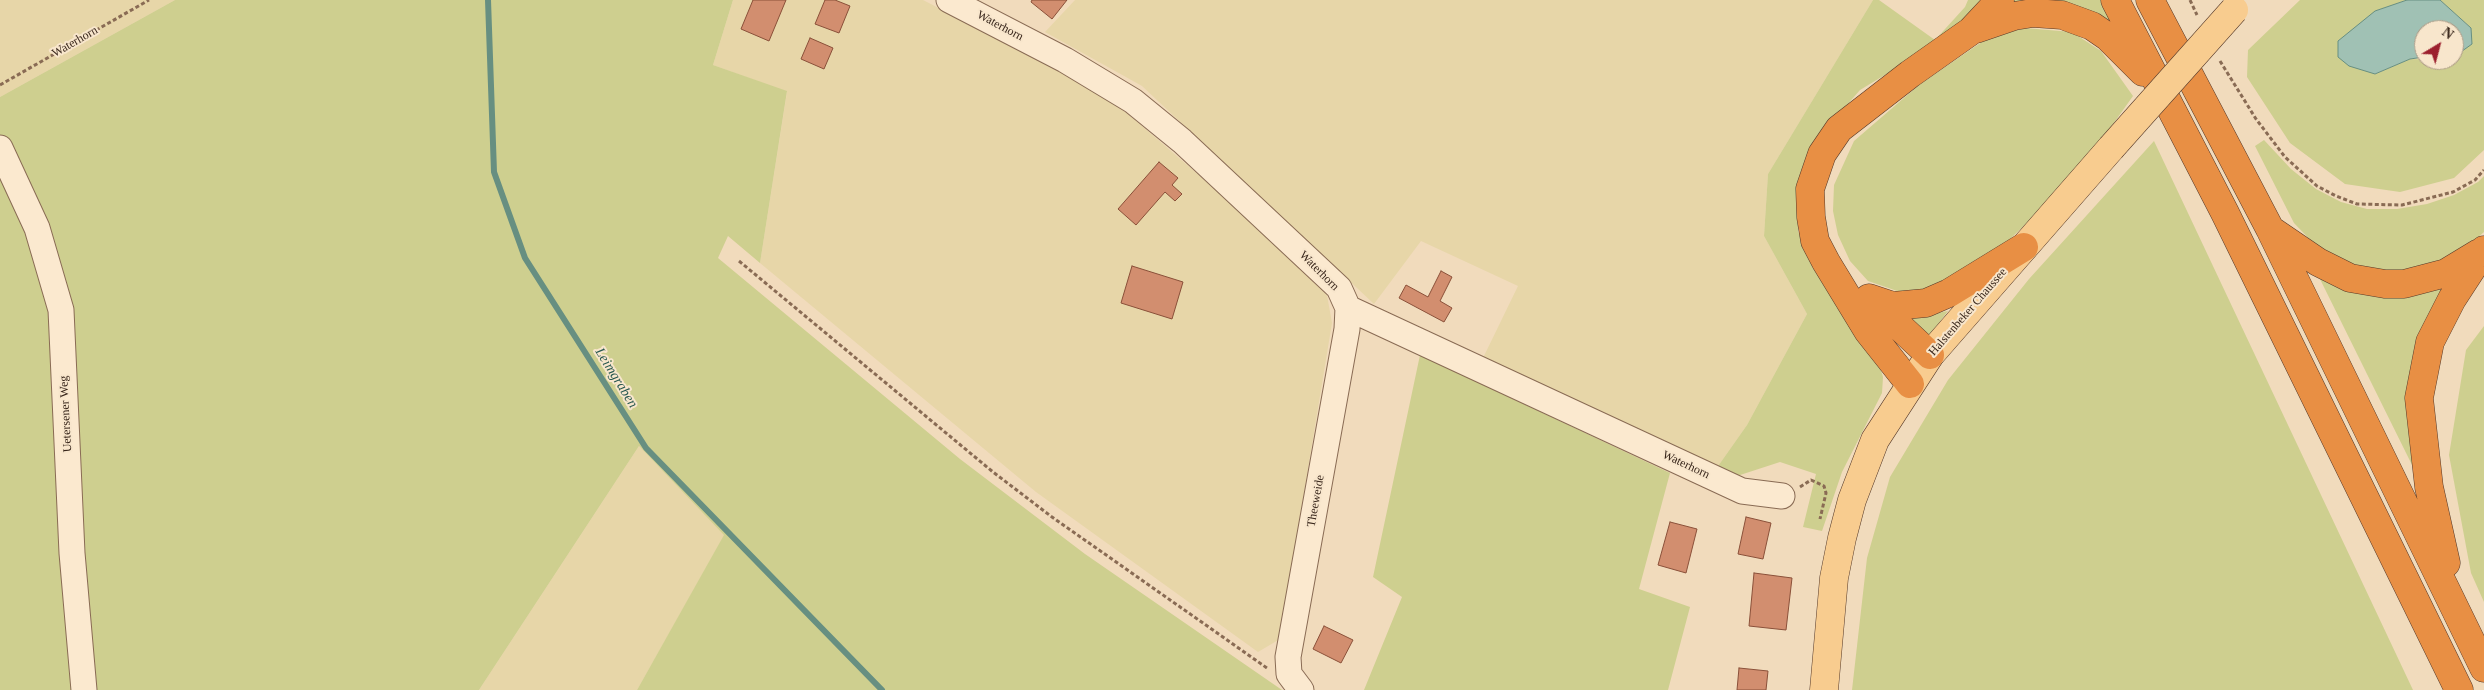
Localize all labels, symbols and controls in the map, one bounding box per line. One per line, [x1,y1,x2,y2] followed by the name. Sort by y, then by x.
[974,8,1026,44] street label: Waterhorn
[2414,20,2464,70] north arrow
[50,23,100,61] street label: Waterhorn
[2439,24,2456,42] text: N
[1296,248,1342,294] street label: Waterhorn
[1926,265,2010,359] street label: Halstenbeker Chaussee
[591,345,641,411] water label: Leimgraben
[57,375,75,453] street label: Uetersener Weg
[1660,448,1712,482] street label: Waterhorn
[1304,474,1328,528] street label: Theeweide

